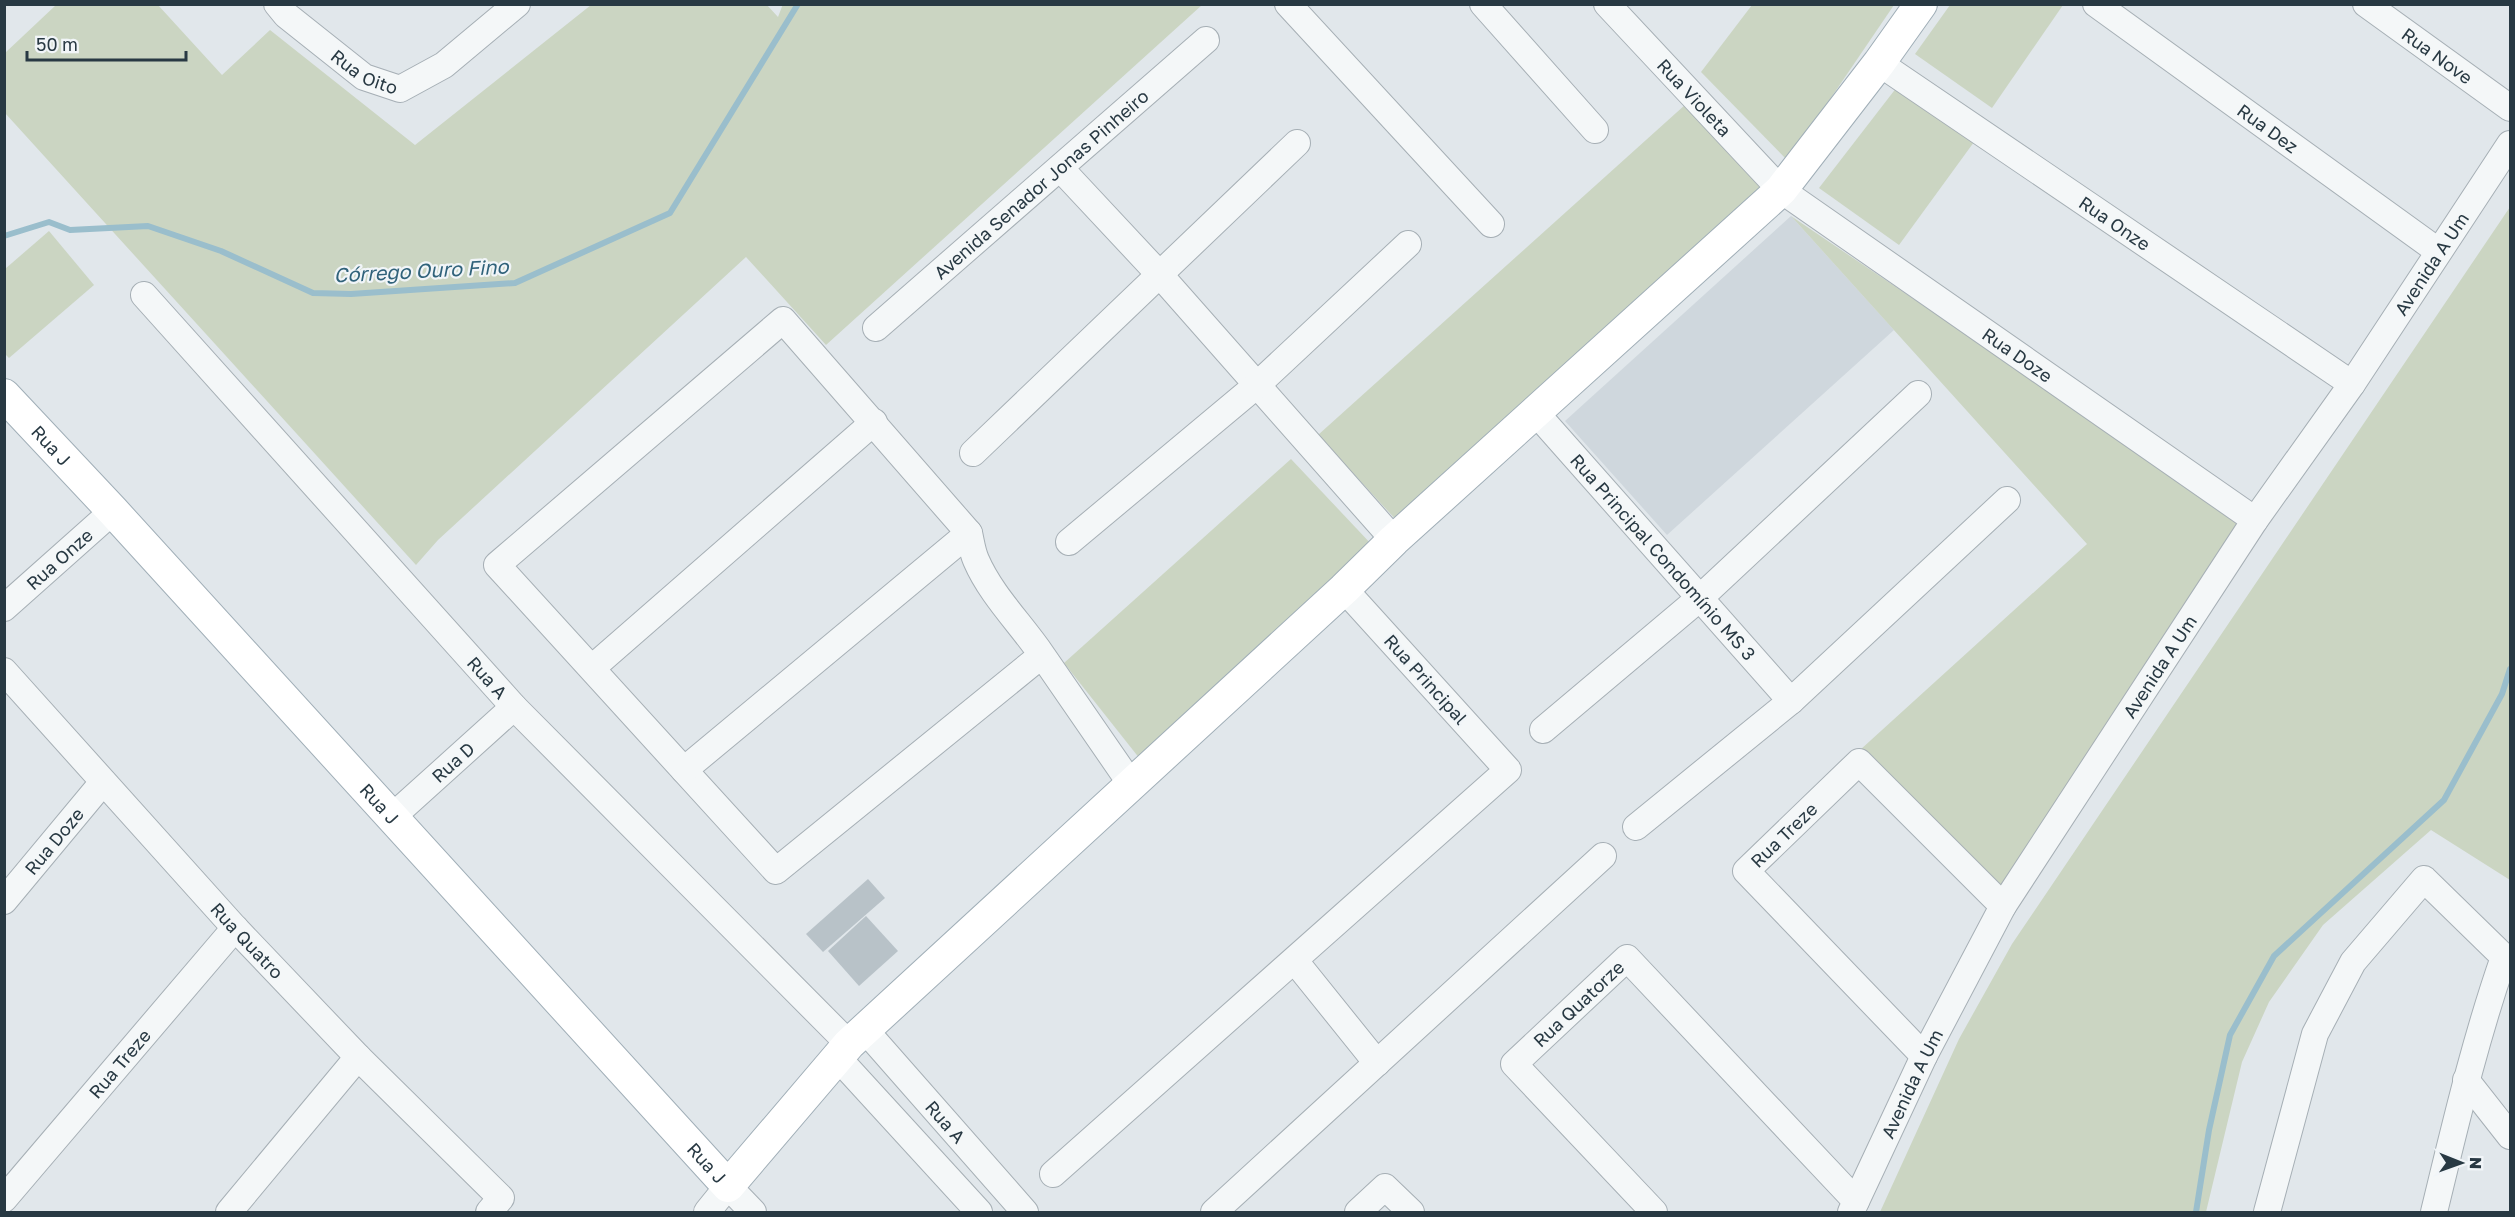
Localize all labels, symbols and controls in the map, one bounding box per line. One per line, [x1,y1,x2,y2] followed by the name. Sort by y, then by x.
[2398,23,2477,88] street label: Rua Nove
[27,24,186,62] scale bar
[36,33,78,55] text: 50 m
[327,44,401,98] street label: Rua Oito
[1653,54,1736,141] street label: Rua Violeta
[929,85,1153,283] street label: Avenida Senador Jonas Pinheiro
[2233,99,2303,157] street label: Rua Dez
[2075,191,2155,255] street label: Rua Onze
[2390,208,2473,319] street label: Avenida A Um
[333,253,510,288] water label: Córrego Ouro Fino
[1978,323,2057,387] street label: Rua Doze
[27,420,76,470] street label: Rua J
[1566,449,1760,665] street label: Rua Principal Condomínio MS 3
[22,523,97,594] street label: Rua Onze
[2118,611,2201,722] street label: Avenida A Um
[1380,629,1472,729] street label: Rua Principal
[463,652,512,703] street label: Rua A
[427,737,479,787] street label: Rua D
[355,779,404,829] street label: Rua J
[1746,798,1821,872] street label: Rua Treze
[20,803,88,879] street label: Rua Doze
[206,898,288,983] street label: Rua Quatro
[1528,956,1628,1051] street label: Rua Quatorze
[84,1024,155,1103] street label: Rua Treze
[1876,1025,1947,1142] street label: Avenida A Um
[921,1096,970,1147] street label: Rua A
[2431,1133,2491,1193] north arrow
[683,1138,731,1188] street label: Rua J
[2466,1157,2486,1170] text: N

